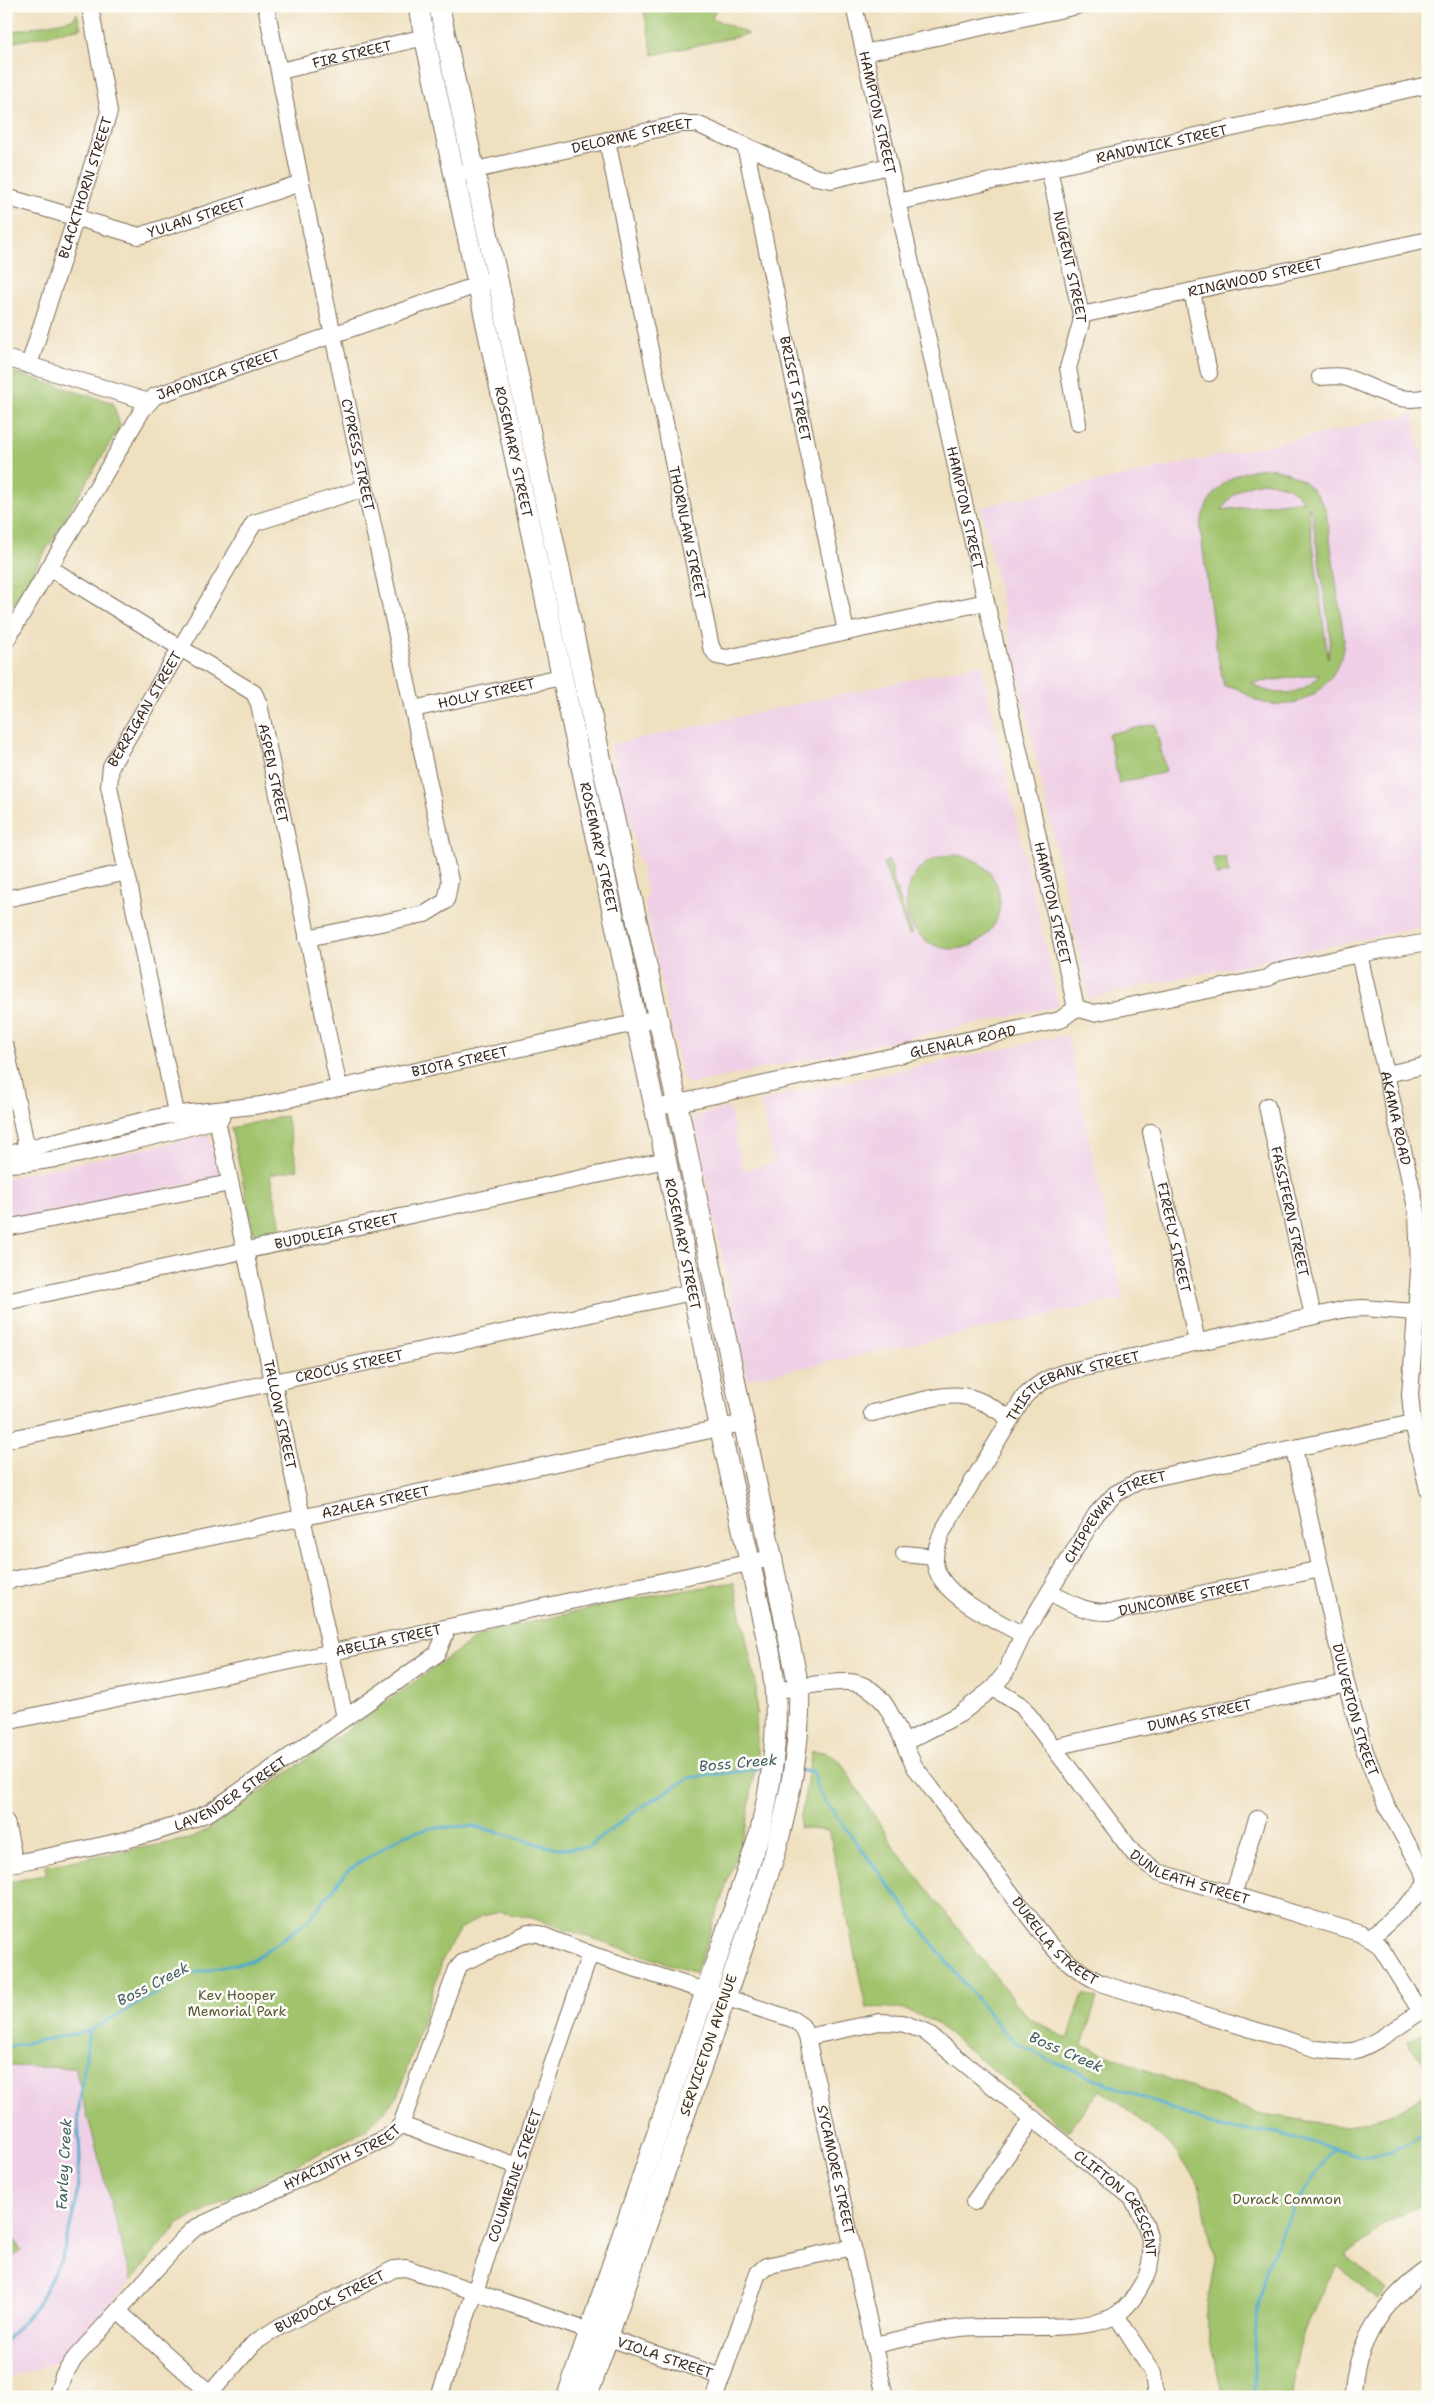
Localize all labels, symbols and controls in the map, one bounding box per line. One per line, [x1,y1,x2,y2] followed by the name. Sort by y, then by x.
[310,36,394,72] street label: FIR STREET
[855,49,900,176] street label: HAMPTON STREET
[54,114,116,261] street label: BLACKTHORN STREET
[570,114,692,157] street label: DELORME STREET
[1094,120,1230,167] street label: RANDWICK STREET
[145,193,248,242] street label: YULAN STREET
[1049,209,1090,323] street label: NUGENT STREET
[1186,254,1324,301] street label: RINGWOOD STREET
[776,334,815,444] street label: BRISET STREET
[154,345,283,404] street label: JAPONICA STREET
[491,384,537,520] street label: ROSEMARY STREET
[337,397,379,513] street label: CYPRESS STREET
[943,445,988,571] street label: HAMPTON STREET
[665,465,710,601] street label: THORNLAW STREET
[103,647,186,770] street label: BERRIGAN STREET
[436,674,537,712] street label: HOLLY STREET
[254,722,293,825] street label: ASPEN STREET
[576,780,622,915] street label: ROSEMARY STREET
[1030,840,1075,967] street label: HAMPTON STREET
[908,1021,1018,1061] street label: GLENALA ROAD
[410,1042,510,1081] street label: BIOTA STREET
[1377,1069,1415,1167] street label: AKAMA ROAD
[1267,1145,1313,1279] street label: FASSIFERN STREET
[661,1177,705,1312] street label: ROSEMARY STREET
[1153,1181,1195,1295] street label: FIREFLY STREET
[273,1209,400,1253] street label: BUDDLEIA STREET
[293,1346,405,1386] street label: CROCUS STREET
[1002,1347,1142,1425] street label: THISTLEBANK STREET
[260,1358,301,1471] street label: TALLOW STREET
[1060,1466,1168,1566] street label: CHIPPEWAY STREET
[320,1481,432,1522] street label: AZALEA STREET
[1117,1575,1253,1620] street label: DUNCOMBE STREET
[334,1620,443,1660] street label: ABELIA STREET
[1328,1642,1383,1779] street label: DULVERTON STREET
[1146,1695,1254,1735] street label: DUMAS STREET
[698,1750,778,1776] water label: Boss Creek
[172,1752,291,1834] street label: LAVENDER STREET
[1126,1845,1252,1908] street label: DUNLEATH STREET
[1008,1893,1102,1989] street label: DURELLA STREET
[113,1957,193,2011] water label: Boss Creek
[675,1971,741,2118] street label: SERVICETON AVENUE
[187,1986,287,2020] park label: Kev Hooper Memorial Park
[1026,2027,1106,2077] water label: Boss Creek
[813,2103,859,2237] street label: SYCAMORE STREET
[483,2106,546,2245] street label: COLUMBINE STREET
[52,2117,76,2210] water label: Farley Creek
[281,2120,405,2194] street label: HYACINTH STREET
[1070,2146,1160,2257] street label: CLIFTON CRESCENT
[1233,2190,1342,2208] park label: Durack Common
[272,2266,388,2337] street label: BURDOCK STREET
[614,2332,716,2382] street label: VIOLA STREET

